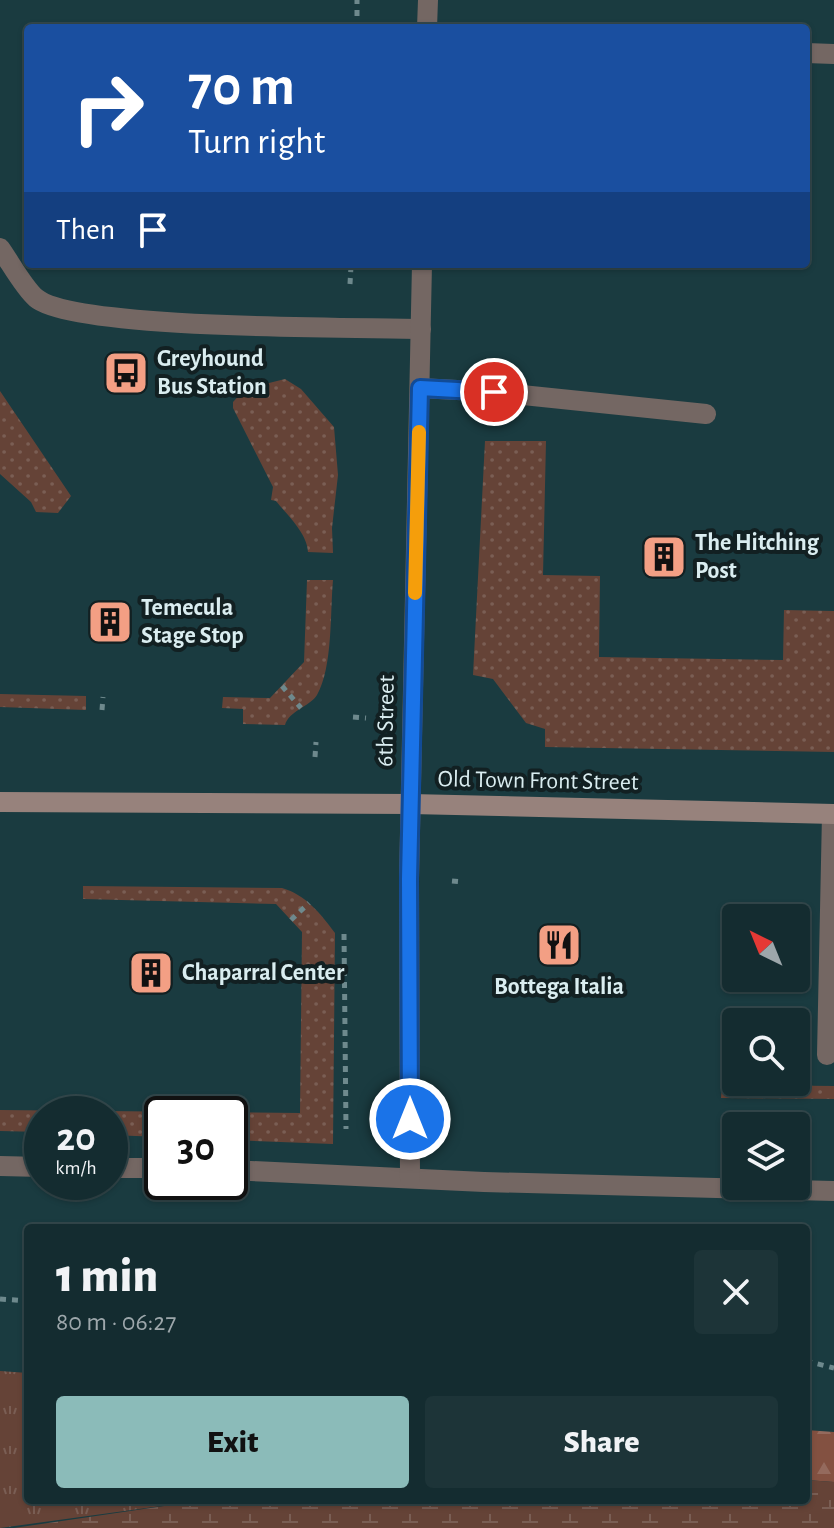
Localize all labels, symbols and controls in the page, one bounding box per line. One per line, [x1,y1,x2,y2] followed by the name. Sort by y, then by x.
[56,56,160,160] icon: right
[188,59,295,115] text: 70 m
[188,124,325,160] text: Turn right
[131,208,175,252] icon: arrive
[56,215,115,245] text: Then
[157,347,267,399] place label: Greyhound Bus Station
[102,349,150,397] bus stop icon: Greyhound Bus Station
[460,358,528,426] pin
[472,370,516,414] icon: arrive
[695,531,820,583] place label: The Hitching Post
[640,533,688,581] building icon: The Hitching Post
[141,596,244,648] place label: Temecula Stage Stop
[86,598,134,646] building icon: Temecula Stage Stop
[373,675,399,767] street label: 6th Street
[437,767,639,795] street label: Old Town Front Street
[722,904,810,992] north arrow
[722,904,810,1200] map controls
[535,921,583,969] restaurant icon: Bottega Italia
[127,949,175,997] building icon: Chaparral Center
[182,961,345,985] place label: Chaparral Center
[494,975,624,999] place label: Bottega Italia
[722,1008,810,1096] button: search
[368,1077,452,1161] position arrow
[144,1096,248,1200] speed limit sign: 30
[722,1112,810,1200] button: layers
[56,1118,96,1158] text: 20
[55,1158,97,1178] text: km/h
[694,1250,778,1334] button: close
[56,1253,158,1301] text: 1 min
[56,1309,176,1335] text: 80 m · 06:27
[56,1396,409,1488] button: Exit
[425,1396,778,1488] button: Share

